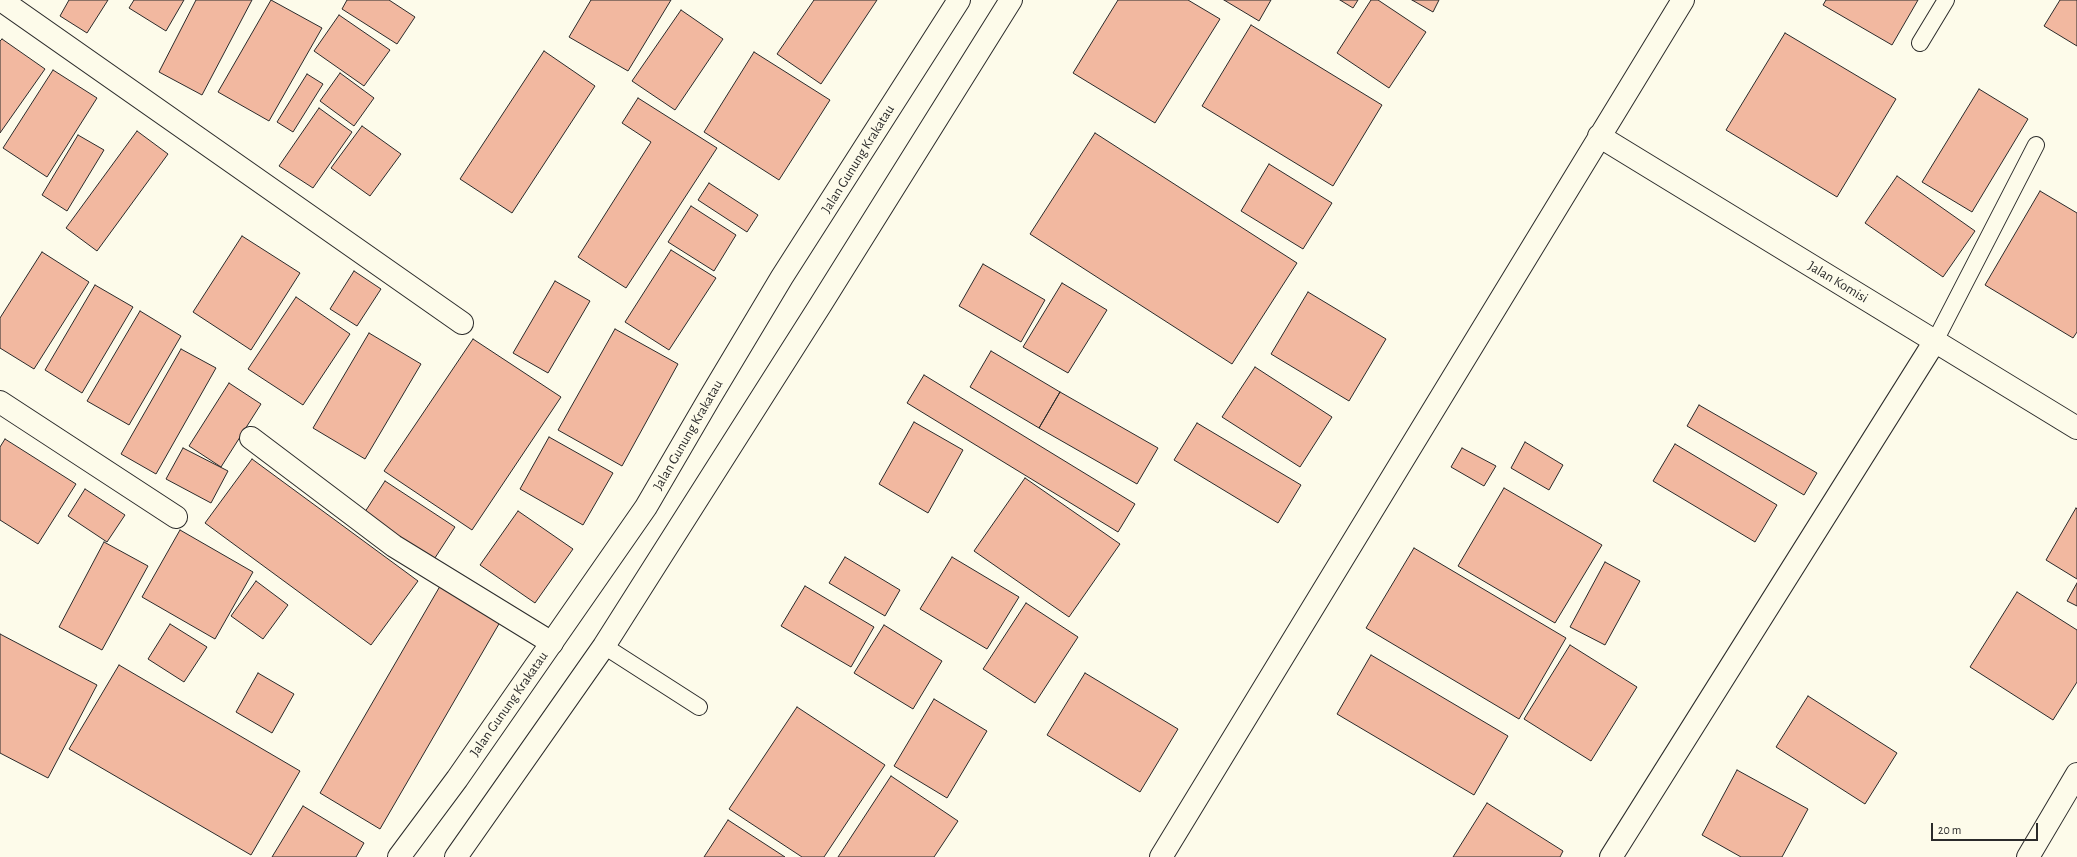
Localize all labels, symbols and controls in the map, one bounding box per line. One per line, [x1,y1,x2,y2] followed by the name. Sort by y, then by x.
[818,102,898,216] street label: Jalan Gunung Krakatau
[1805,258,1871,306] street label: Jalan Komisi
[650,377,726,493] street label: Jalan Gunung Krakatau
[466,648,552,760] street label: Jalan Gunung Krakatau
[1933,815,2040,841] scale bar
[1938,824,1961,836] text: 20 m

